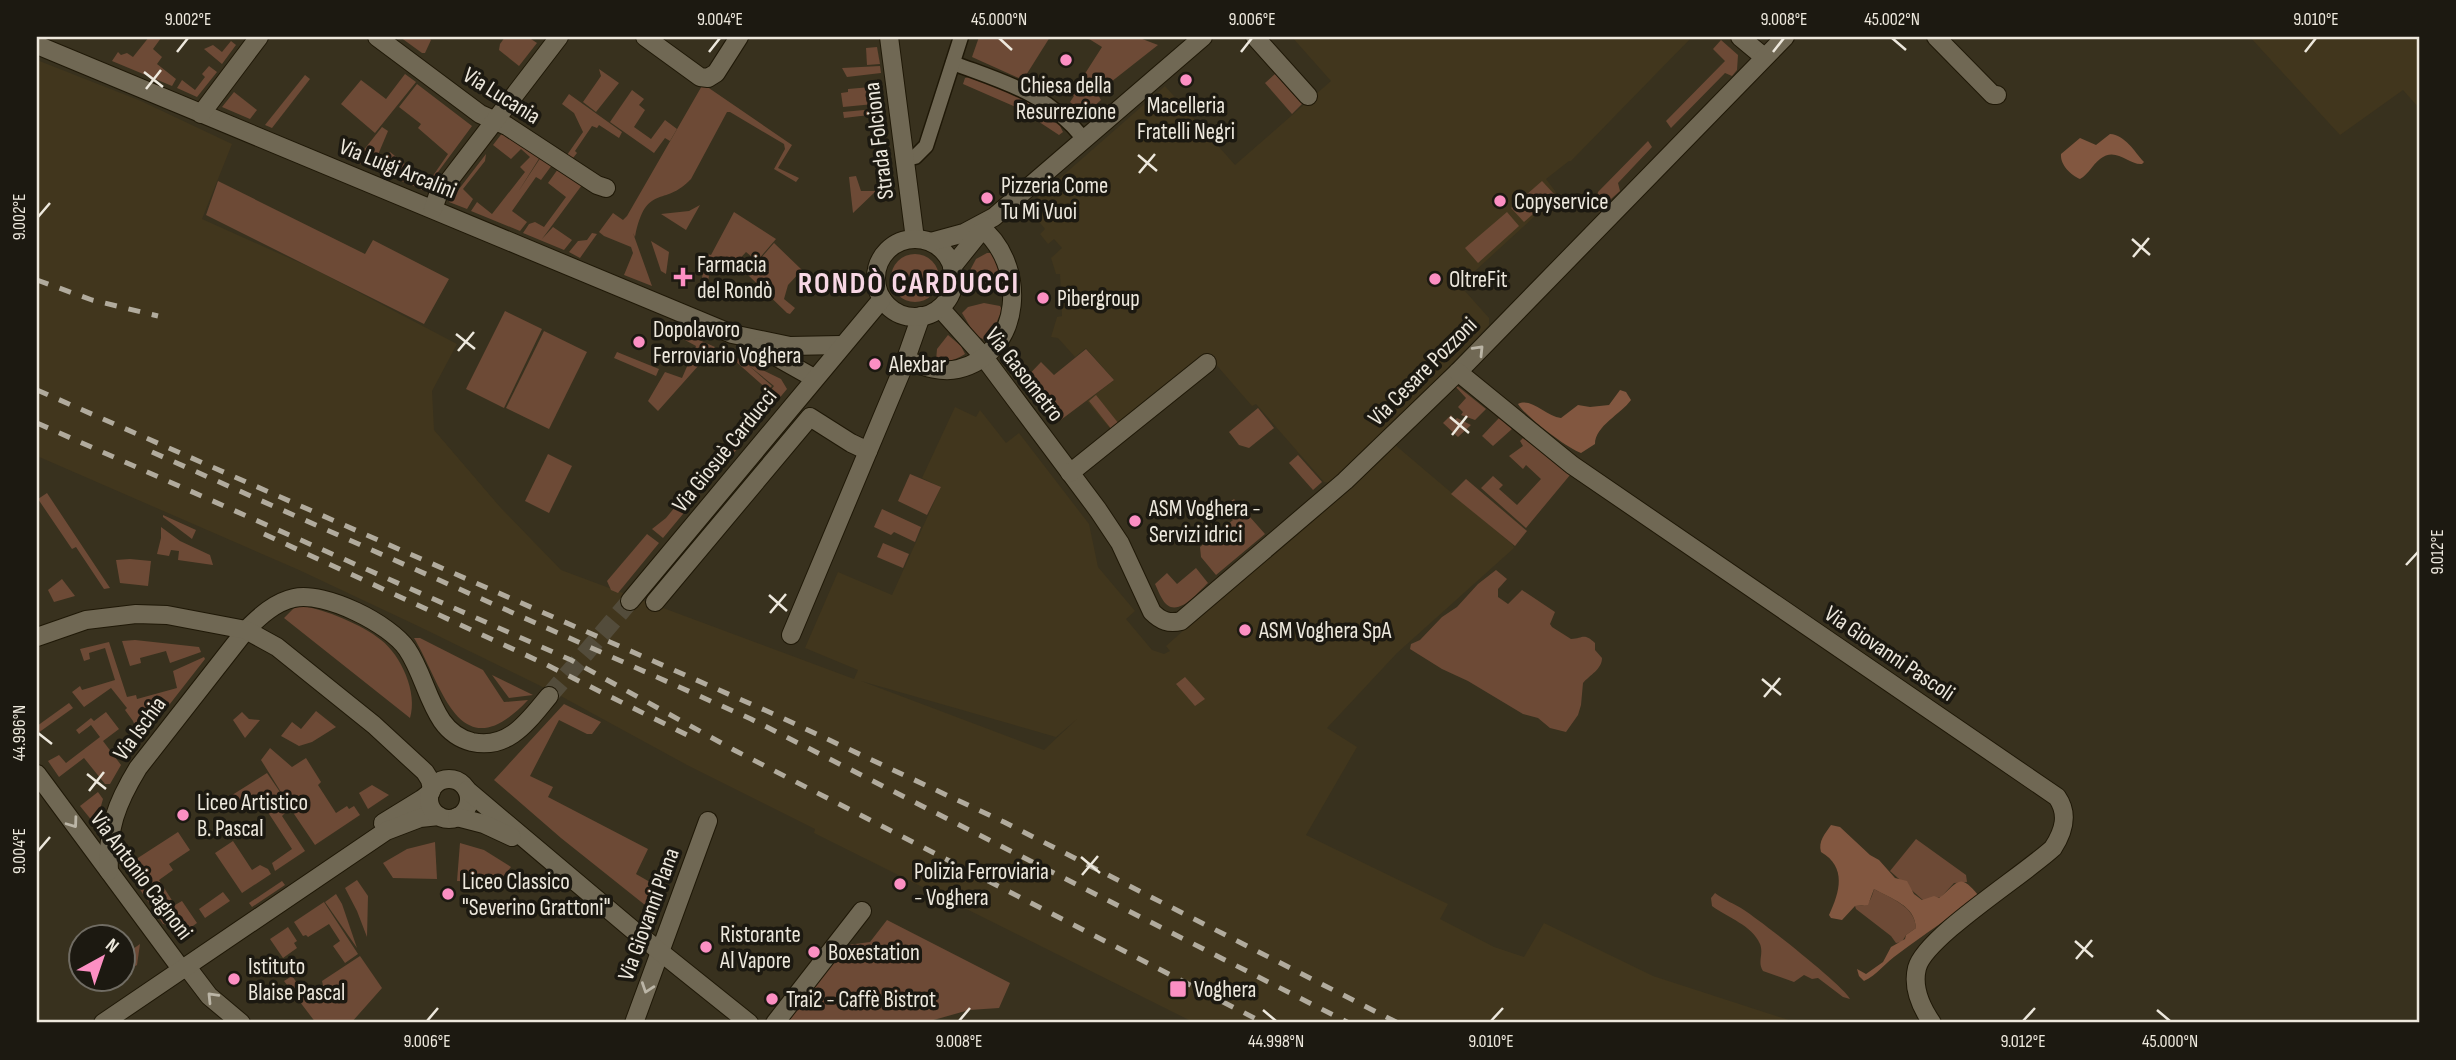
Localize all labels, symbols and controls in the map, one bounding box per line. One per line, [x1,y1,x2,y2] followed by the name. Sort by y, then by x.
[165,9,211,30] text: 9.002°E
[697,9,743,30] text: 9.004°E
[971,9,1027,30] text: 45.000°N
[1228,9,1276,30] text: 9.006°E
[1761,9,1807,30] text: 9.008°E
[1864,9,1920,30] text: 45.002°N
[2293,9,2339,30] text: 9.010°E
[1058,52,1074,68] marker: Chiesa della Resurrezione
[458,61,545,131] street label: Via Lucania
[1016,72,1116,126] place label: Chiesa della Resurrezione
[1178,72,1194,88] marker: Macelleria Fratelli Negri
[858,81,900,201] street label: Strada Folciona
[1137,92,1235,146] place label: Macelleria Fratelli Negri
[335,133,460,205] street label: Via Luigi Arcalini
[1001,172,1108,226] place label: Pizzeria Come Tu Mi Vuoi
[1514,188,1609,216] place label: Copyservice
[979,190,995,206] marker: Pizzeria Come Tu Mi Vuoi
[1492,193,1508,209] marker: Copyservice
[9,194,30,240] text: 9.002°E
[697,251,773,305] place label: Farmacia del Rondò
[798,266,1020,302] district label: RONDÒ CARDUCCI
[1449,266,1507,294] place label: OltreFit
[675,269,691,285] marker: Farmacia del Rondò
[1427,271,1443,287] marker: OltreFit
[1057,285,1140,313] place label: Pibergroup
[1035,290,1051,306] marker: Pibergroup
[1362,311,1483,432] street label: Via Cesare Pozzoni
[653,316,801,370] place label: Dopolavoro Ferroviario Voghera
[979,322,1070,427] street label: Via Gasometro
[631,334,647,350] marker: Dopolavoro Ferroviario Voghera
[1471,346,1483,358] one-way arrow
[888,351,946,379] place label: Alexbar
[867,356,883,372] marker: Alexbar
[666,383,783,518] street label: Via Giosuè Carducci
[1148,495,1261,549] place label: ASM Voghera - Servizi idrici
[1127,513,1143,529] marker: ASM Voghera - Servizi idrici
[2427,529,2448,575] text: 9.012°E
[1819,600,1960,708] street label: Via Giovanni Pascoli
[1258,617,1391,645] place label: ASM Voghera SpA
[1237,622,1253,638] marker: ASM Voghera SpA
[107,691,172,766] street label: Via Ischia
[9,705,30,761] text: 44.996°N
[197,789,308,843] place label: Liceo Artistico B. Pascal
[84,806,199,945] street label: Via Antonio Cagnoni
[175,807,191,823] marker: Liceo Artistico B. Pascal
[64,815,77,828] one-way arrow
[9,828,30,874] text: 9.004°E
[612,844,686,984] street label: Via Giovanni Plana
[914,858,1049,912] place label: Polizia Ferroviaria - Voghera
[462,868,610,922] place label: Liceo Classico "Severino Grattoni"
[892,876,908,892] marker: Polizia Ferroviaria - Voghera
[440,886,456,902] marker: Liceo Classico "Severino Grattoni"
[719,921,801,975] place label: Ristorante Al Vapore
[66,923,136,993] north arrow
[101,934,123,958] text: N
[698,939,714,955] marker: Ristorante Al Vapore
[828,939,920,967] place label: Boxestation
[806,944,822,960] marker: Boxestation
[248,953,345,1007] place label: Istituto Blaise Pascal
[226,971,242,987] marker: Istituto Blaise Pascal
[1194,976,1256,1004] place label: Voghera
[1168,979,1188,999] marker: Voghera
[641,981,655,993] one-way arrow
[786,986,936,1014] place label: Trai2 - Caffè Bistrot
[764,991,780,1007] marker: Trai2 - Caffè Bistrot
[208,992,221,1005] one-way arrow
[403,1031,451,1052] text: 9.006°E
[936,1031,982,1052] text: 9.008°E
[1248,1031,1304,1052] text: 44.998°N
[1468,1031,1514,1052] text: 9.010°E
[2000,1031,2046,1052] text: 9.012°E
[2142,1031,2198,1052] text: 45.000°N

